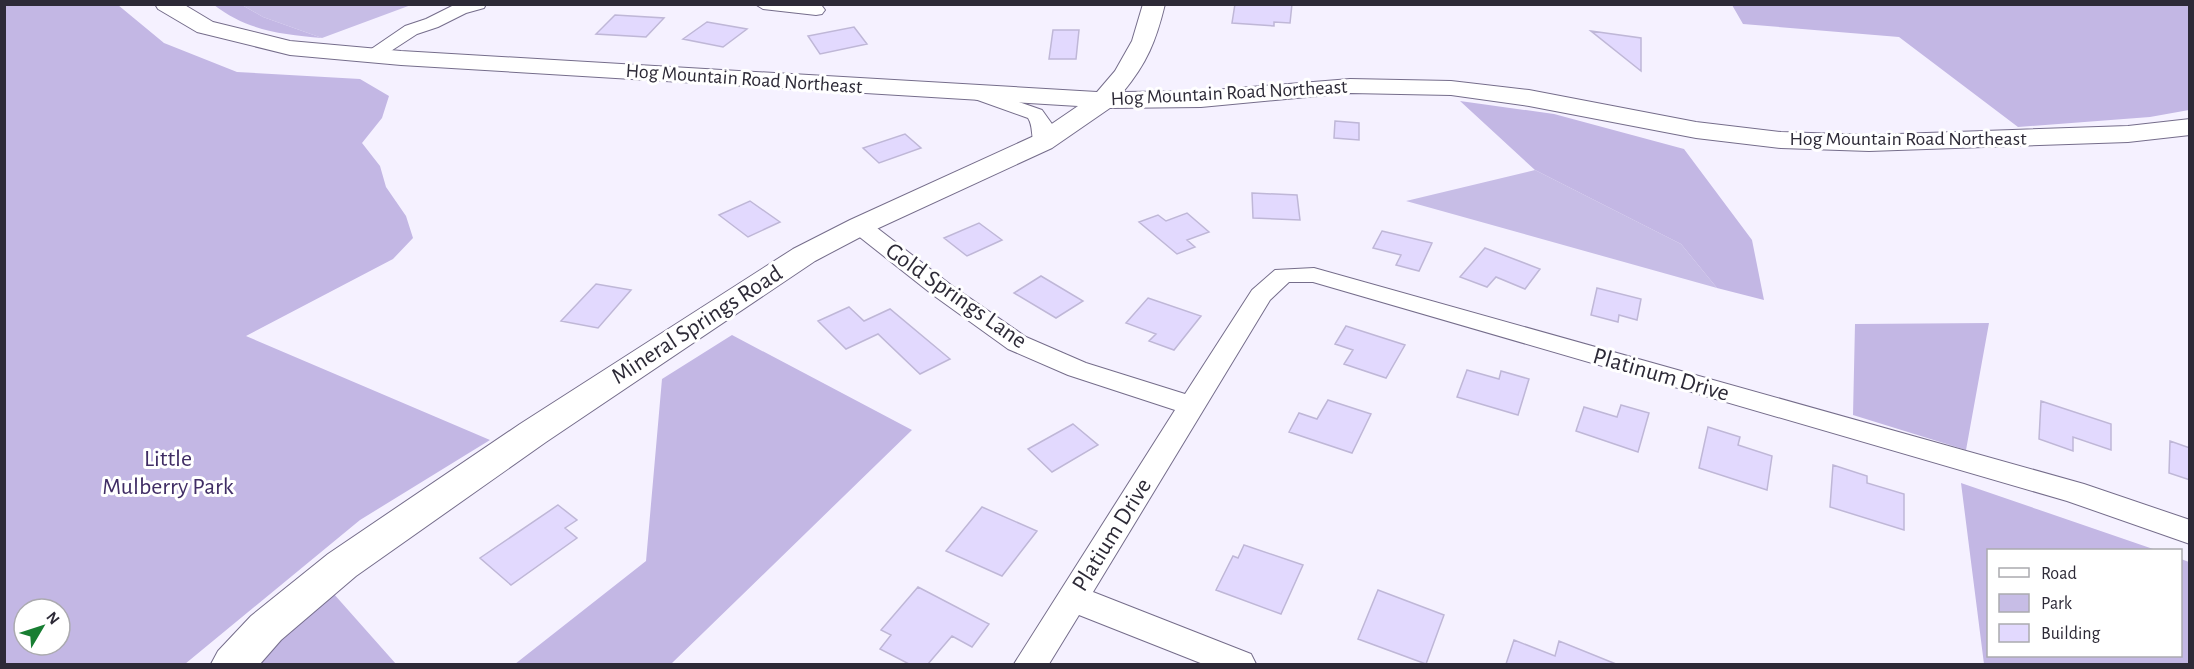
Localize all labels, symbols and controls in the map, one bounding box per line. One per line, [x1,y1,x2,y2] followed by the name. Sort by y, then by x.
[625,61,864,97] street label: Hog Mountain Road Northeast
[1110,77,1349,109] street label: Hog Mountain Road Northeast
[1789,129,2027,149] street label: Hog Mountain Road Northeast
[881,239,1031,353] street label: Gold Springs Lane
[607,261,787,389] street label: Mineral Springs Road
[1590,344,1732,406] street label: Platinum Drive
[102,447,234,499] park label: Little Mulberry Park
[1068,474,1156,596] street label: Platium Drive
[1987,549,2182,657] legend
[2041,565,2077,583] text: Road
[2041,595,2073,613] text: Park
[12,597,72,657] north arrow
[43,609,63,628] text: N
[2041,625,2101,643] text: Building

